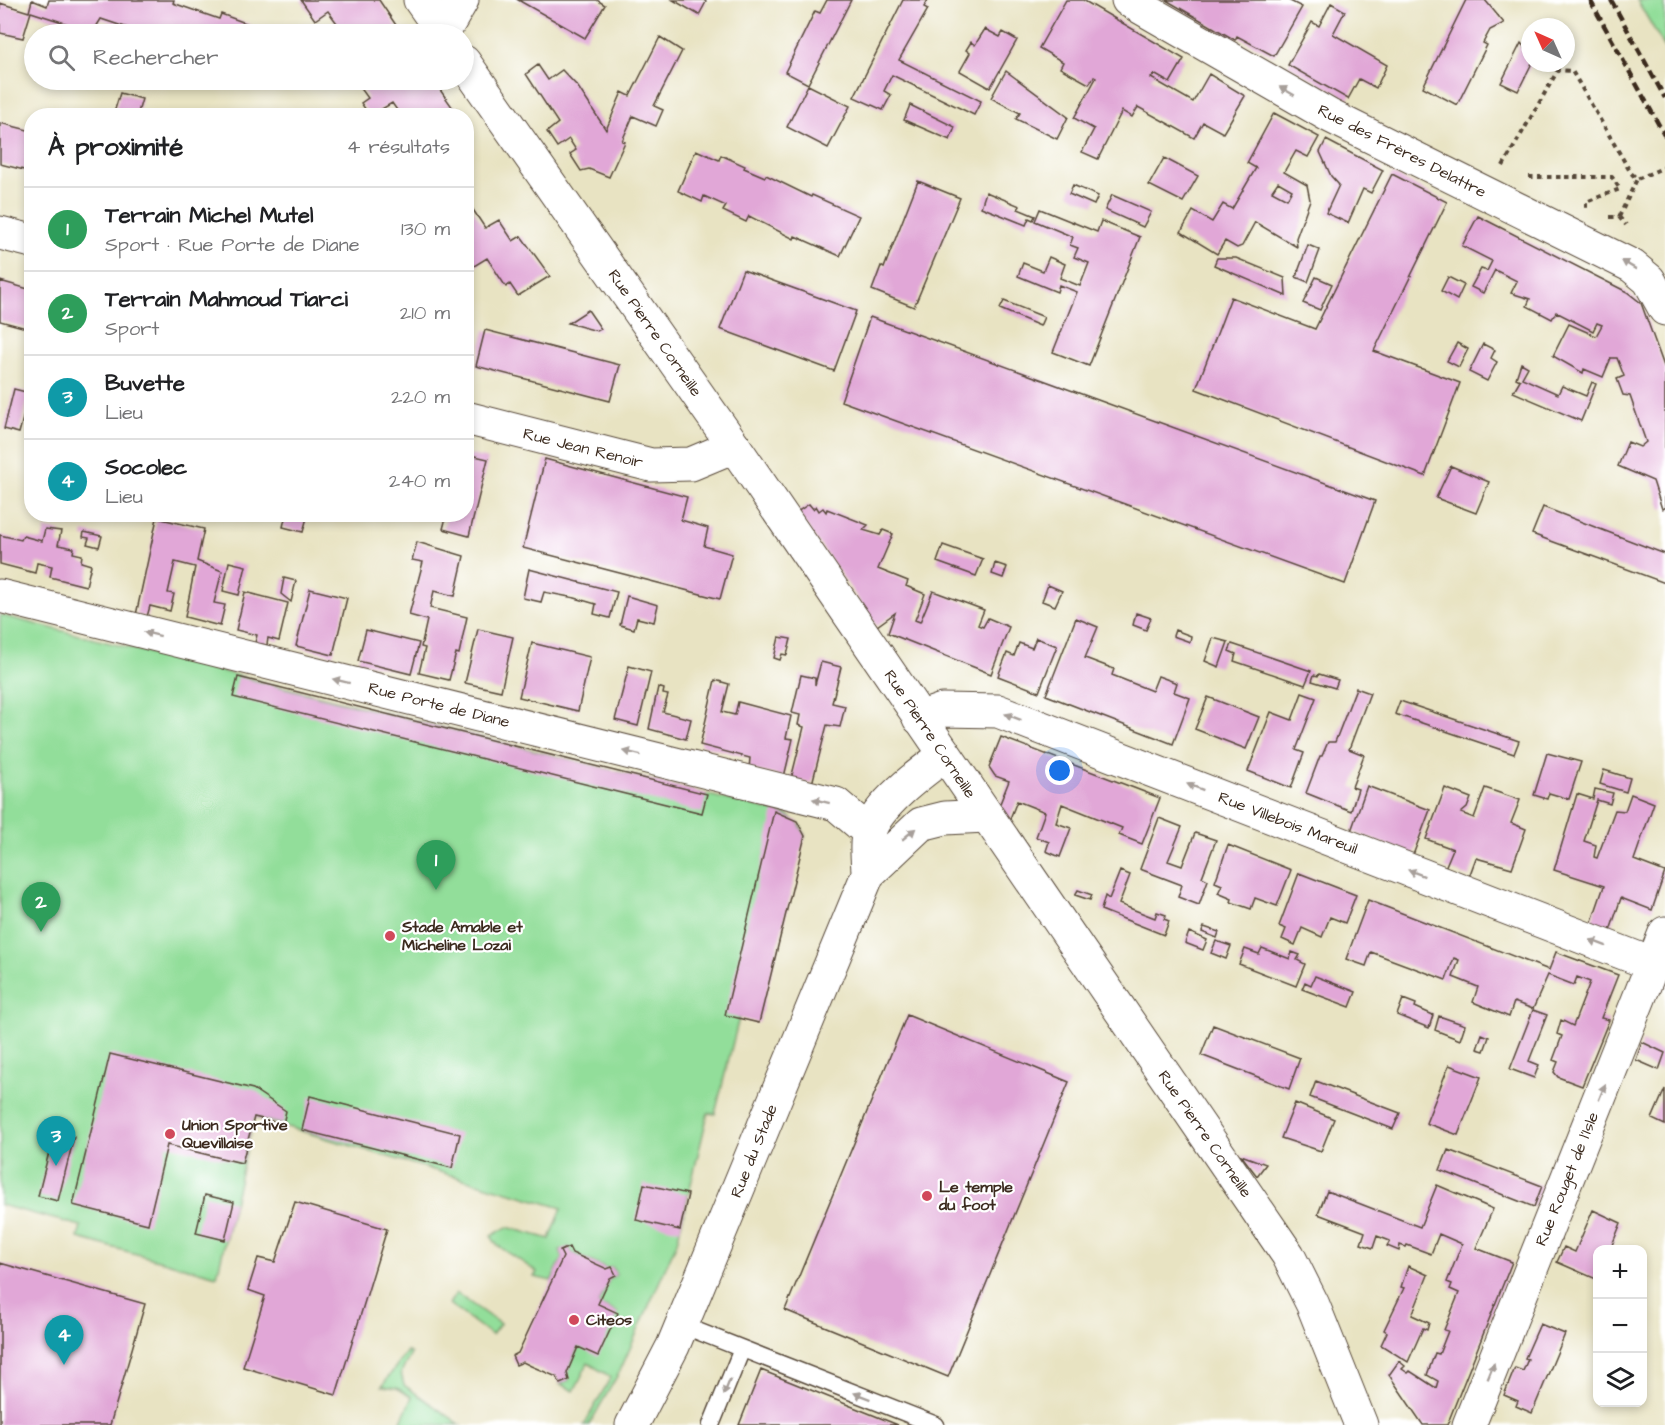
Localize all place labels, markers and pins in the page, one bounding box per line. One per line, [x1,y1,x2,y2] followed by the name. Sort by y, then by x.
[416,840,456,890] pin: 1
[22,882,60,932] pin: 2
[401,916,523,956] place label: Stade Amable et Micheline Lozai
[383,929,397,943] marker: Stade Amable et Micheline Lozai
[182,1114,288,1154] place label: Union Sportive Quevillaise
[36,1116,76,1166] pin: 3
[163,1127,177,1141] marker: Union Sportive Quevillaise
[938,1176,1013,1216] place label: Le temple du foot
[920,1189,934,1203] marker: Le temple du foot
[586,1309,632,1331] place label: Citeos
[567,1313,581,1327] marker: Citeos
[44,1316,84,1365] pin: 4

